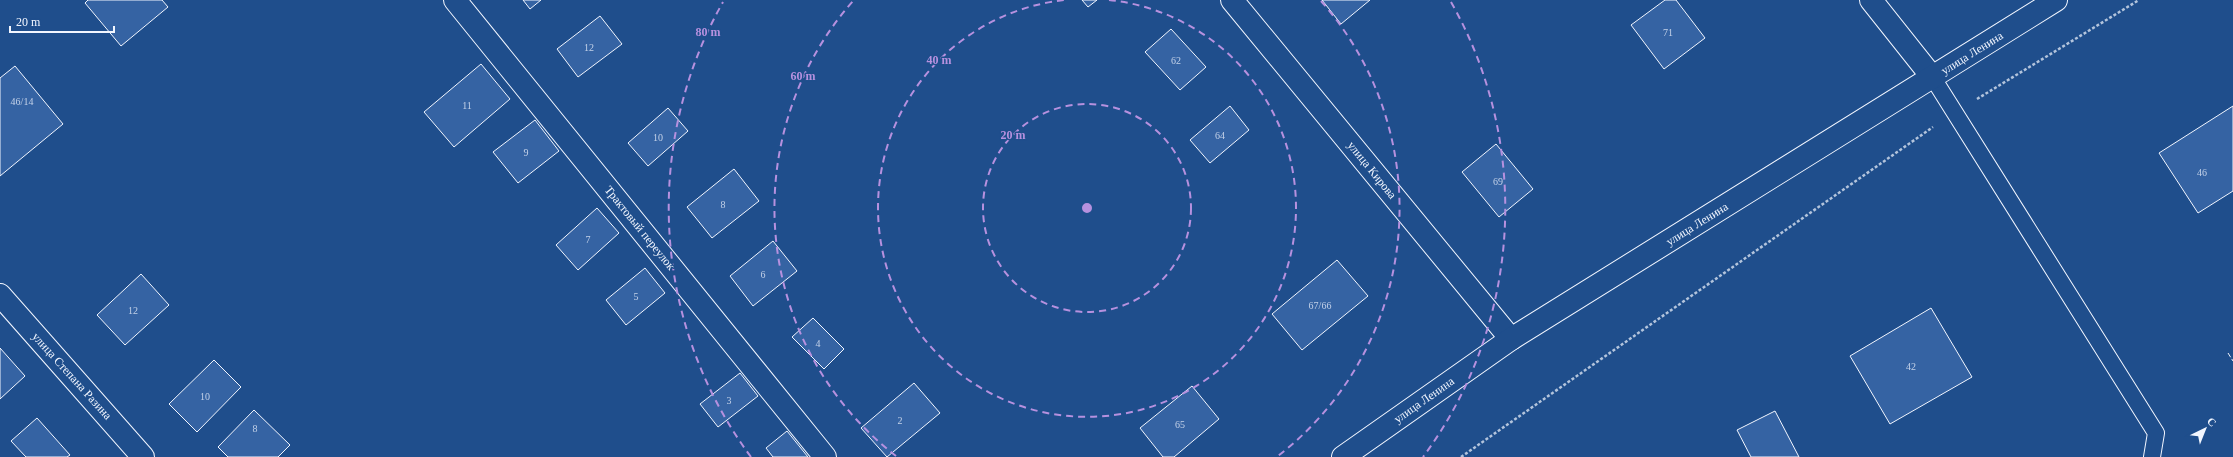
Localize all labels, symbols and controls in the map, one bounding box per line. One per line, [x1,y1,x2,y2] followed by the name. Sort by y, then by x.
[10,8,114,34] scale bar
[16,15,41,29] text: 20 m
[696,25,721,39] text: 80 m
[1663,27,1673,38] house number: 71
[1938,28,2006,78] street label: улица Ленина
[584,42,594,53] house number: 12
[927,53,952,67] text: 40 m
[1171,55,1181,66] house number: 62
[791,69,816,83] text: 60 m
[11,96,33,107] house number: 46/14
[462,100,472,111] house number: 11
[1001,128,1026,142] text: 20 m
[1215,130,1225,141] house number: 64
[653,132,663,143] house number: 10
[1345,138,1400,202] street label: улица Кирова
[524,147,529,158] house number: 9
[2197,167,2207,178] house number: 46
[1493,176,1503,187] house number: 69
[602,183,678,273] street label: Трактовый переулок
[721,199,726,210] house number: 8
[1663,199,1731,249] street label: улица Ленина
[1080,201,1094,215] centre of rings
[586,234,591,245] house number: 7
[761,269,766,280] house number: 6
[634,291,639,302] house number: 5
[1309,300,1331,311] house number: 67/66
[128,305,138,316] house number: 12
[29,330,115,423] street label: улица Степана Разина
[816,338,821,349] house number: 4
[1906,361,1916,372] house number: 42
[1391,374,1457,426] street label: улица Ленина
[200,391,210,402] house number: 10
[727,395,732,406] house number: 3
[2185,409,2225,449] north arrow
[898,415,903,426] house number: 2
[2205,415,2219,429] text: С
[1175,419,1185,430] house number: 65
[253,423,258,434] house number: 8

